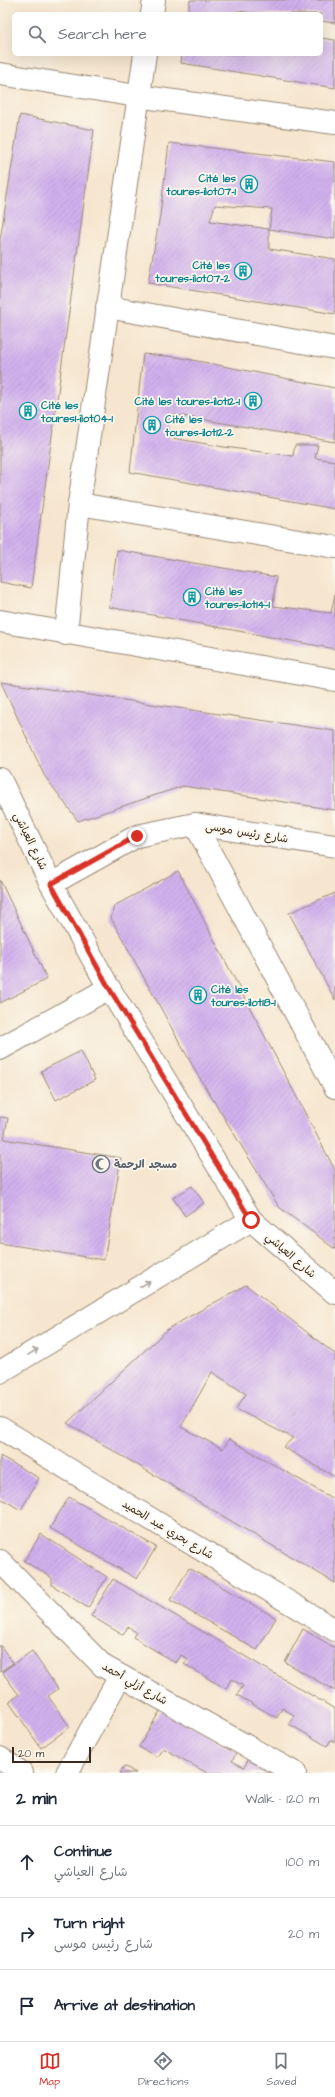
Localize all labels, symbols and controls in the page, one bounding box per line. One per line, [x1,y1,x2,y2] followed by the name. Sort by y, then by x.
[12,12,323,56] search box
[26,23,48,45] icon: search
[58,24,147,45] text: Search here
[165,171,237,199] place label: Cité les toures-ilot07-1
[239,174,259,194] building icon: Cité les toures-ilot07-1
[154,258,231,286] place label: Cité les toures-ilot07-2
[233,261,253,281] building icon: Cité les toures-ilot07-2
[243,391,263,411] building icon: Cité les toures-ilot12-1
[134,394,241,409] place label: Cité les toures-ilot12-1
[40,398,113,426] place label: Cité les toures1-ilot04-1
[18,401,38,421] building icon: Cité les toures1-ilot04-1
[164,412,234,440] place label: Cité les toures-ilot12-2
[142,415,162,435] building icon: Cité les toures-ilot12-2
[204,584,271,612] place label: Cité les toures-ilot14-1
[182,587,202,607] building icon: Cité les toures-ilot14-1
[7,810,51,874] street label: شارع العياشي
[204,819,289,847] street label: شارع رئيس موسى
[128,827,146,845] route end
[210,982,276,1010] place label: Cité les toures-ilot18-1
[188,985,208,1005] building icon: Cité les toures-ilot18-1
[91,1154,111,1174] mosque icon: مسجد الرحمة
[114,1157,177,1172] place label: مسجد الرحمة
[242,1211,260,1229] route start
[260,1229,319,1284] street label: شارع العياشي
[139,1280,151,1288] one-way arrow
[27,1347,39,1355] one-way arrow
[119,1496,216,1563] street label: شارع بحري عبد الحميد
[98,1659,170,1711] street label: شارع أزلي أحمد
[12,1745,91,1764] scale bar
[18,1746,44,1761] text: 20 m
[16,1787,57,1811] text: 2 min
[245,1790,319,1808] text: Walk · 120 m
[54,1841,112,1862] text: Continue
[16,1851,38,1873] icon: ahead
[286,1853,319,1871] text: 100 m
[54,1863,128,1881] text: شارع العياشي
[54,1913,125,1934] text: Turn right
[16,1923,38,1945] icon: right
[288,1925,319,1943] text: 20 m
[54,1935,153,1953] text: شارع رئيس موسى
[16,1995,38,2017] icon: arrive
[54,1995,195,2016] text: Arrive at destination
[39,2050,61,2089] tab: Map
[138,2050,189,2089] tab: Directions
[266,2050,296,2089] tab: Saved

